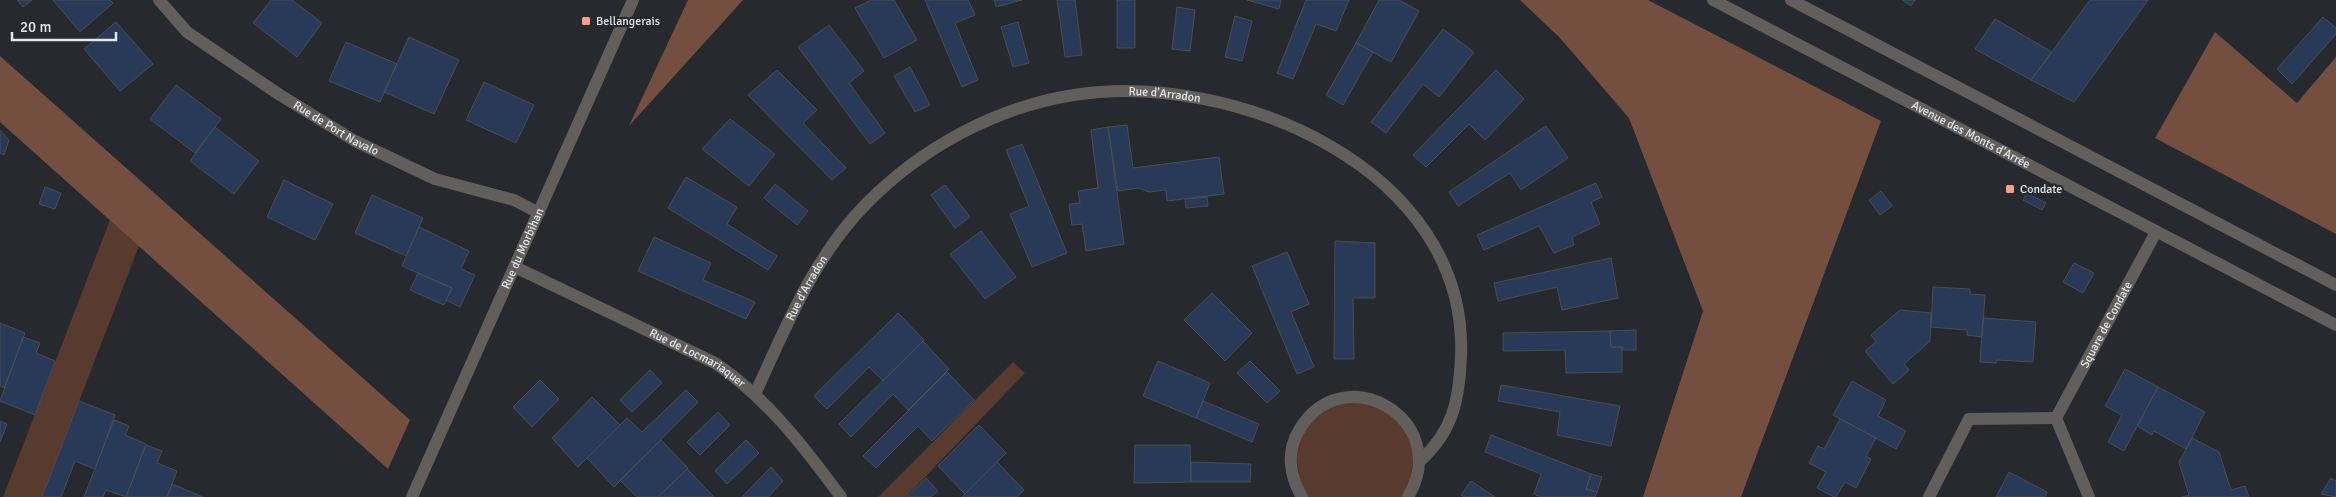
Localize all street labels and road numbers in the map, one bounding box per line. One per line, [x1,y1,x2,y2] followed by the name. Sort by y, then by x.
[1128,84,1202,106] street label: Rue d'Arradon
[290,98,381,159] street label: Rue de Port Navalo
[1909,98,2033,172] street label: Avenue des Monts d'Arrée
[498,206,547,291] street label: Rue du Morbihan
[783,253,831,323] street label: Rue d'Arradon
[2077,279,2136,371] street label: Square de Condate
[647,326,749,391] street label: Rue de Locmariaquer

